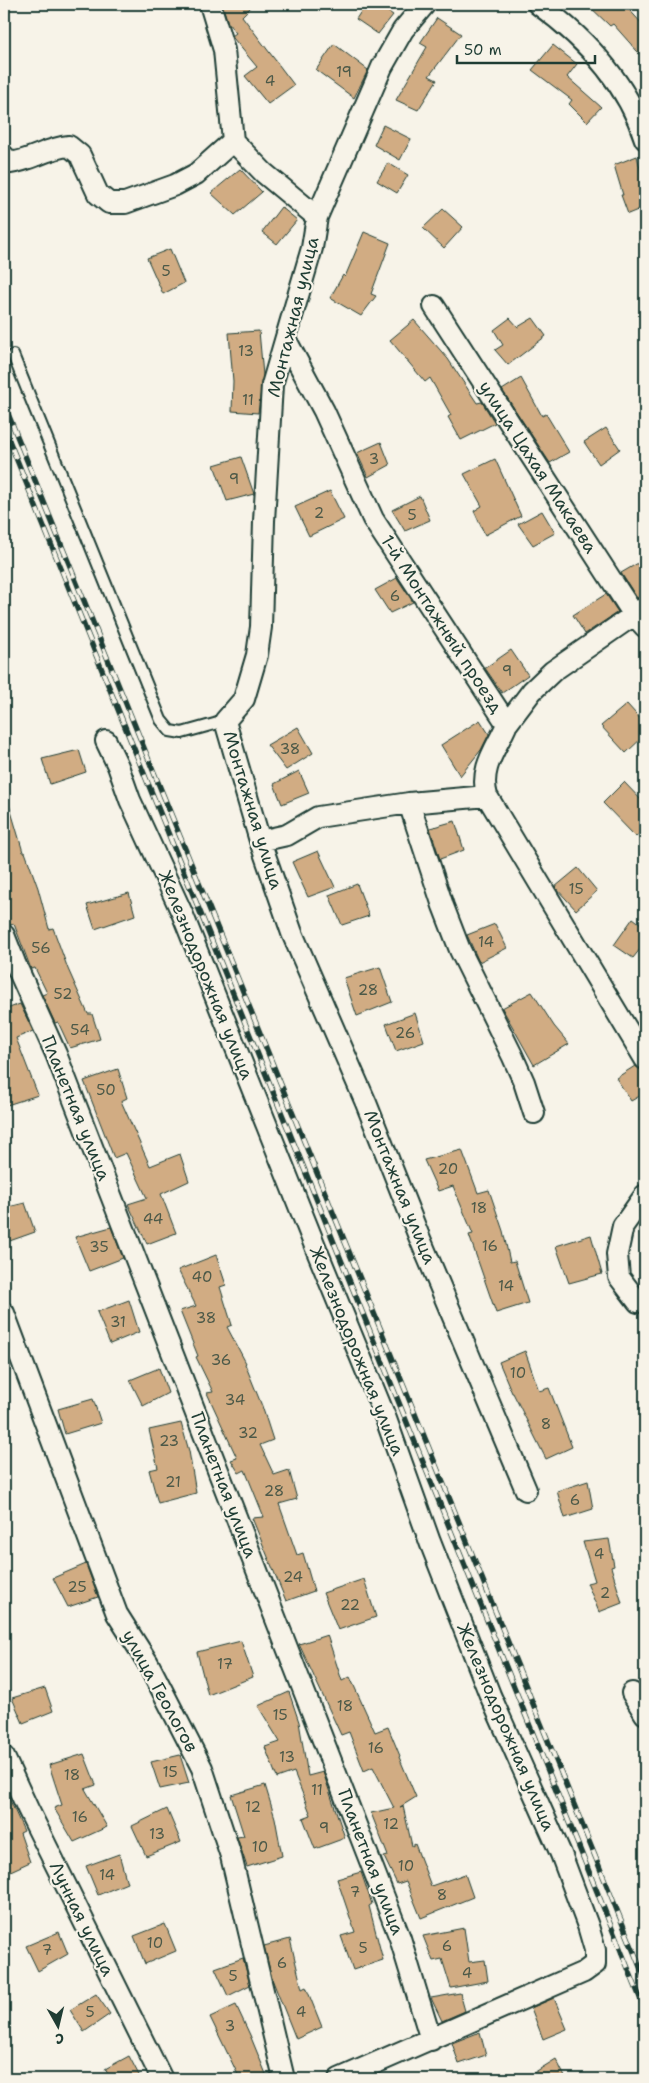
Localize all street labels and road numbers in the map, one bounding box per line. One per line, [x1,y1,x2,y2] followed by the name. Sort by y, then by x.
[261,234,325,400] street label: Монтажная улица
[473,376,603,558] street label: улица Цахая Макаева
[375,530,509,718] street label: 1-й Монтажный проезд
[217,728,289,892] street label: Монтажная улица
[153,867,259,1083] street label: Железнодорожная улица
[36,1032,116,1184] street label: Планетная улица
[358,1106,442,1268] street label: Монтажная улица
[304,1243,410,1459] street label: Железнодорожная улица
[185,1409,263,1561] street label: Планетная улица
[451,1619,561,1835] street label: Железнодорожная улица
[116,1625,204,1757] street label: улица Геологов
[332,1786,410,1938] street label: Планетная улица
[44,1858,120,1980] street label: Лунная улица

